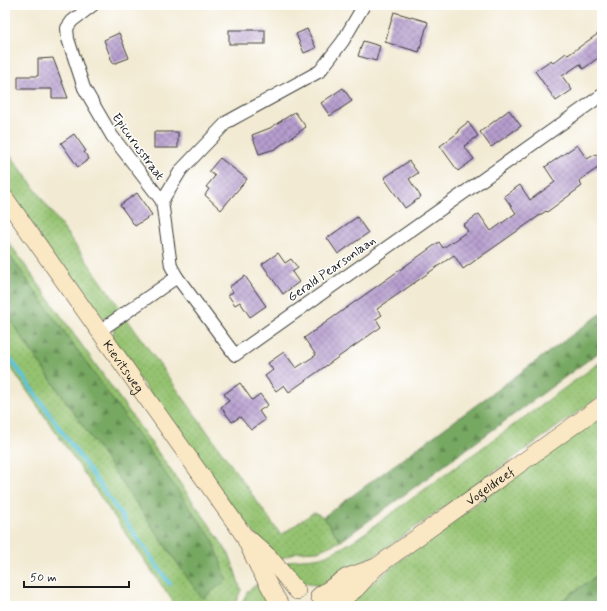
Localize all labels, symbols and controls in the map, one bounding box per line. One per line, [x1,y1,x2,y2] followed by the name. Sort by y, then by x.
[108,110,168,184] street label: Epicurusstraat
[284,232,379,306] street label: Gerald Pearsonlaan
[98,337,147,397] street label: Kievitsweg
[463,464,518,510] street label: Vogeldreef
[24,563,129,589] scale bar
[30,570,57,586] text: 50 m

